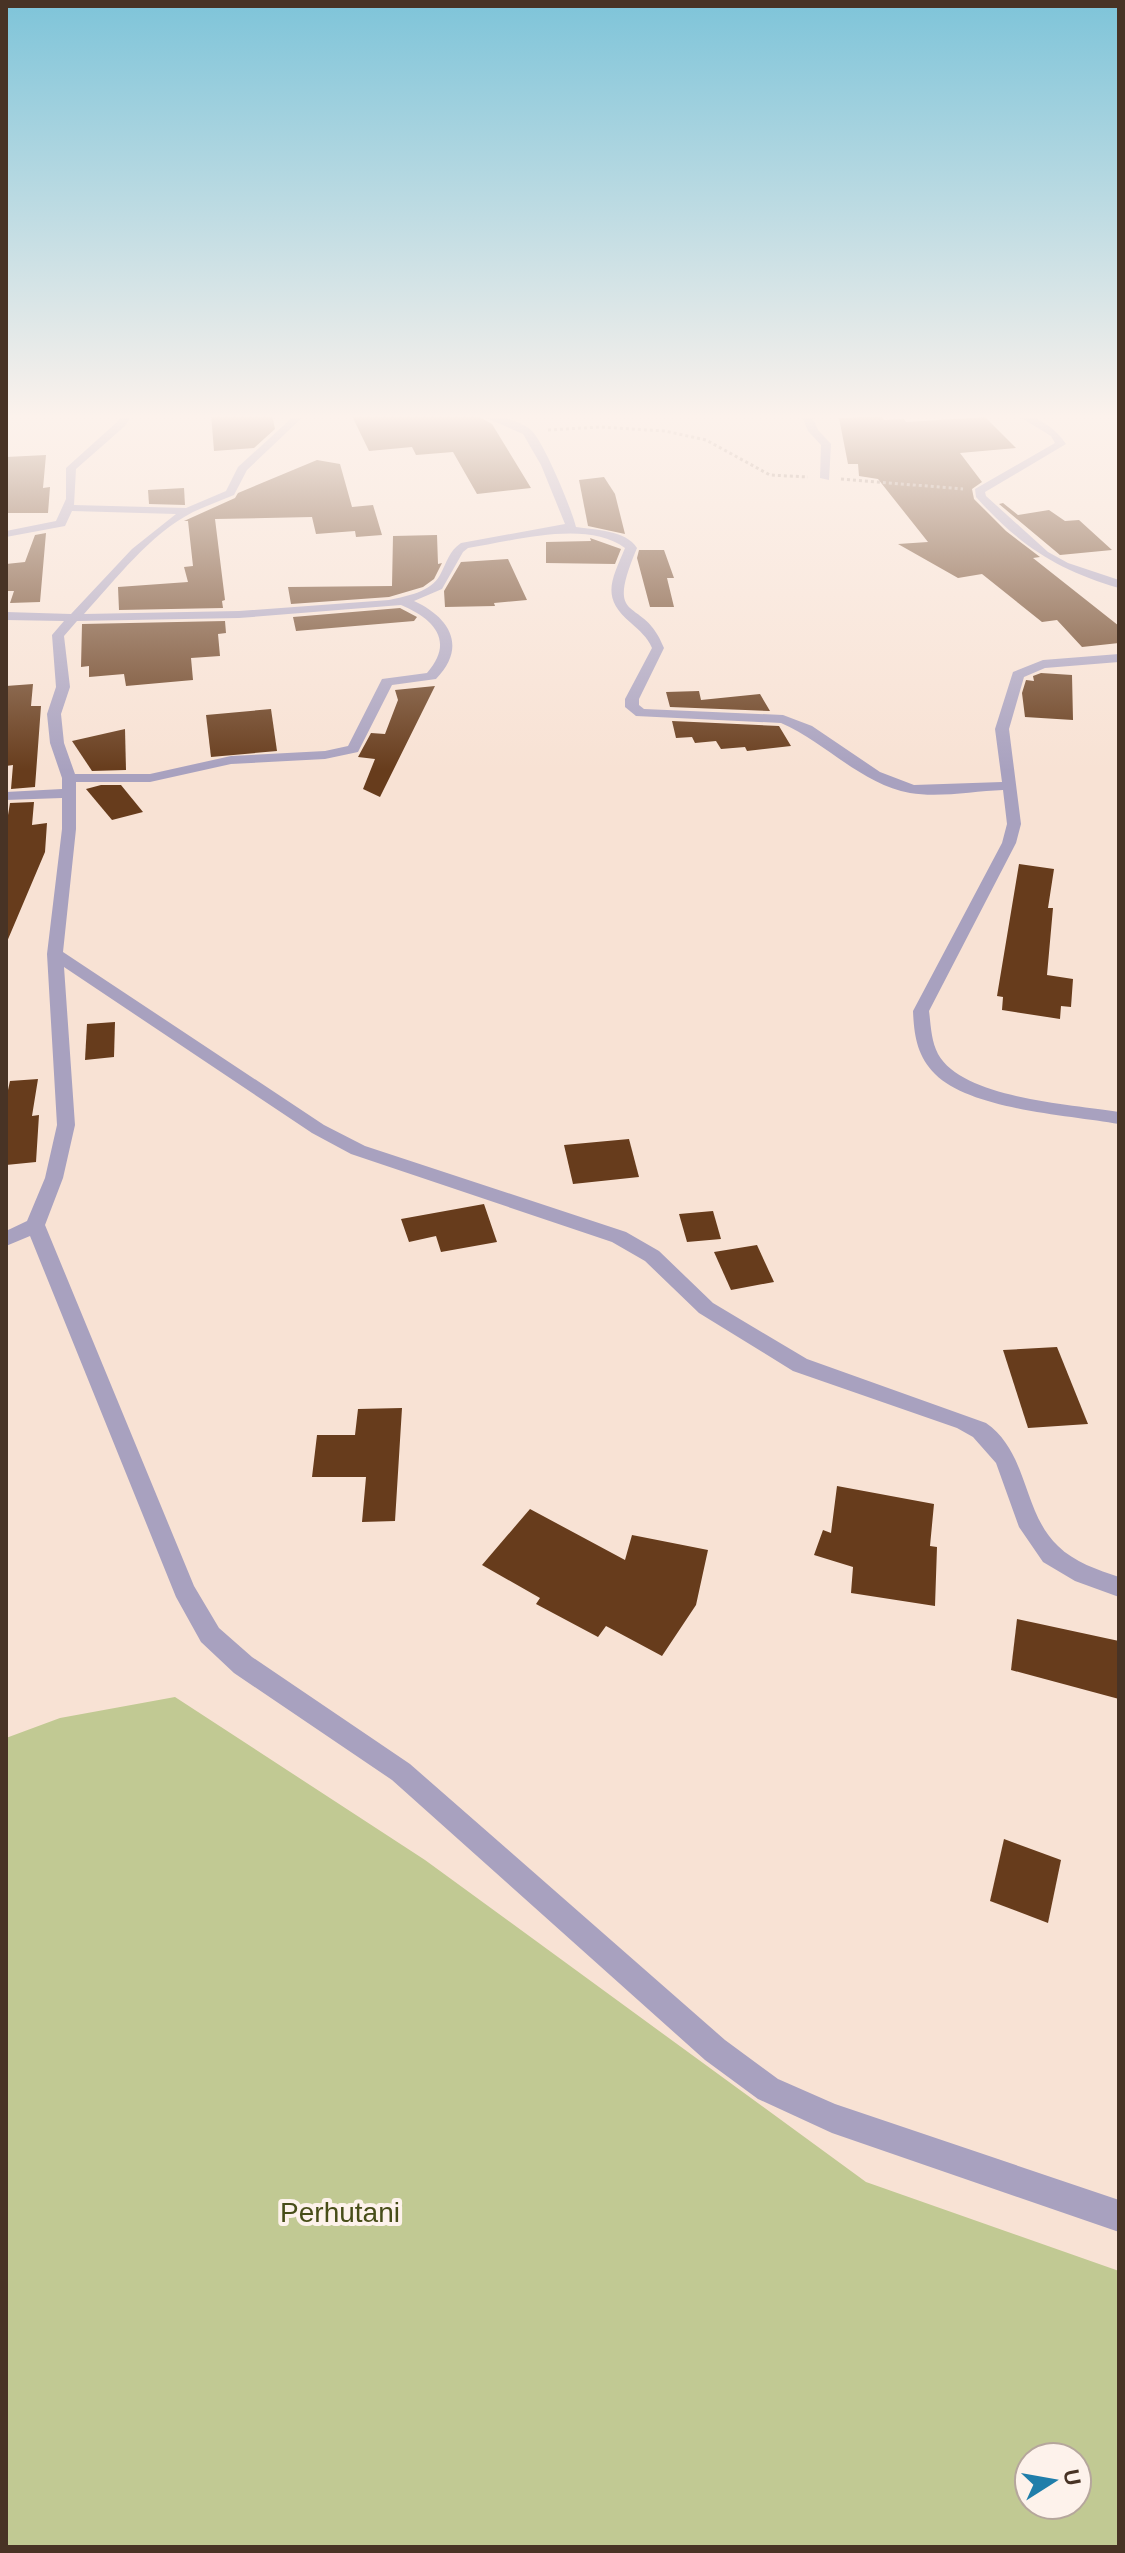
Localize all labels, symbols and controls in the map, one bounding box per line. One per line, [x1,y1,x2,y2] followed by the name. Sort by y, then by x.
[280,2197,400,2228] park label: Perhutani
[1013,2441,1093,2521] north arrow
[1058,2467,1086,2487] text: U

